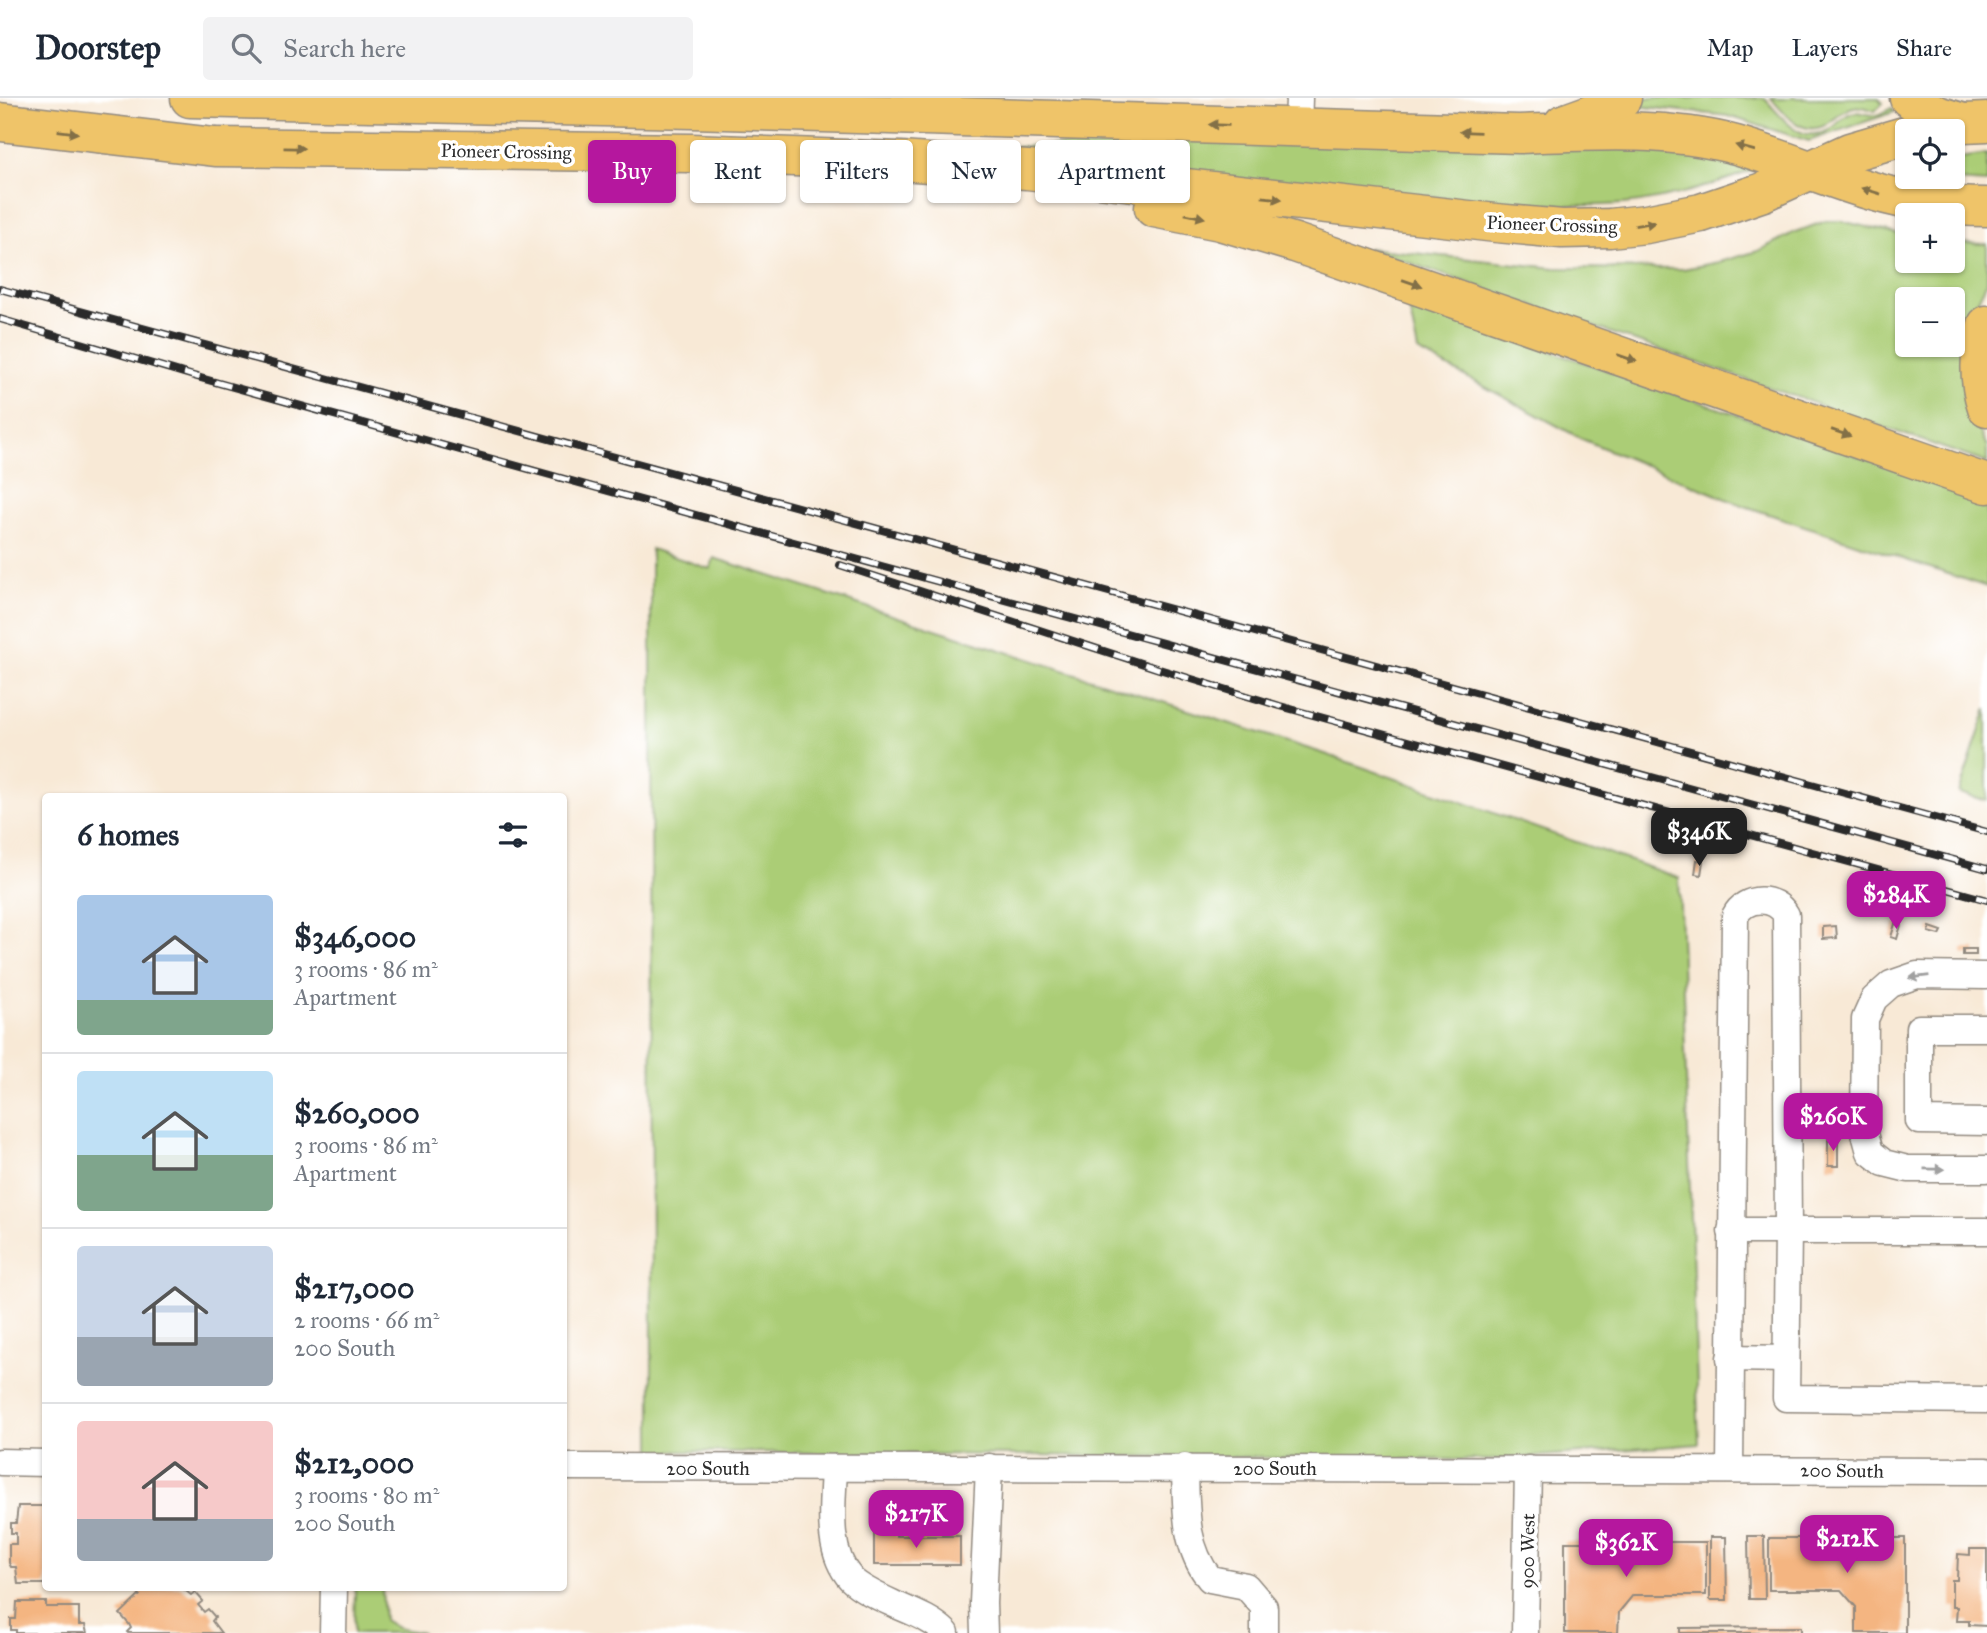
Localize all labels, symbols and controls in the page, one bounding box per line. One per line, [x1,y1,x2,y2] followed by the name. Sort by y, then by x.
[203,17,693,80] search box
[35,28,161,68] text: Doorstep
[227,29,265,67] icon: search
[283,32,406,64] text: Search here
[1707,33,1754,63] text: Map
[1792,33,1858,63] text: Layers
[1896,33,1952,63] text: Share
[1207,119,1229,130] one-way arrow
[1895,119,1965,357] map controls
[1895,119,1965,189] button: locate
[57,126,79,137] one-way arrow
[1459,127,1481,138] one-way arrow
[440,139,572,165] street label: Pioneer Crossing
[588,140,676,203] chip: Buy
[690,140,786,203] chip: Rent
[800,140,913,203] chip: Filters
[927,140,1021,203] chip: New
[1035,140,1190,203] chip: Apartment
[284,142,306,154] one-way arrow
[1734,143,1755,153] one-way arrow
[1861,186,1882,196] one-way arrow
[1261,193,1283,204] one-way arrow
[1895,203,1965,273] button: +
[1184,210,1206,221] one-way arrow
[1486,211,1618,239] street label: Pioneer Crossing
[1634,218,1656,229] one-way arrow
[1401,278,1422,289] one-way arrow
[1895,287,1965,357] button: −
[1616,353,1637,364] one-way arrow
[1831,428,1852,439] one-way arrow
[1650,808,1748,868] pin: $346K
[494,816,532,854] icon: filters
[77,817,179,853] text: 6 homes
[1667,817,1731,845] text: $346K
[1847,872,1945,931] pin: $284K
[1863,880,1929,908] text: $284K
[294,919,416,955] text: $346,000
[133,923,217,1007] icon: home
[294,955,438,983] text: 3 rooms · 86 m²
[1908,972,1930,983] one-way arrow
[294,983,397,1011] text: Apartment
[1784,1094,1882,1153] pin: $260K
[294,1095,420,1131] text: $260,000
[133,1099,217,1183] icon: home
[1800,1102,1866,1130] text: $260K
[294,1131,438,1159] text: 3 rooms · 86 m²
[294,1159,397,1187] text: Apartment
[1923,1163,1945,1175] one-way arrow
[294,1270,414,1306] text: $217,000
[133,1274,217,1358] icon: home
[294,1306,439,1334] text: 2 rooms · 66 m²
[294,1334,395,1362] text: 200 South
[294,1445,414,1481] text: $212,000
[133,1449,217,1533] icon: home
[666,1457,750,1480] street label: 200 South
[1233,1457,1317,1480] street label: 200 South
[1800,1458,1884,1483] street label: 200 South
[294,1481,439,1509] text: 3 rooms · 80 m²
[867,1490,965,1550] pin: $217K
[885,1499,947,1527] text: $217K
[294,1509,395,1537] text: 200 South
[1515,1513,1540,1589] street label: 900 West
[1798,1516,1896,1575] pin: $212K
[1577,1520,1675,1579] pin: $362K
[1816,1524,1878,1552] text: $212K
[1595,1528,1657,1556] text: $362K

